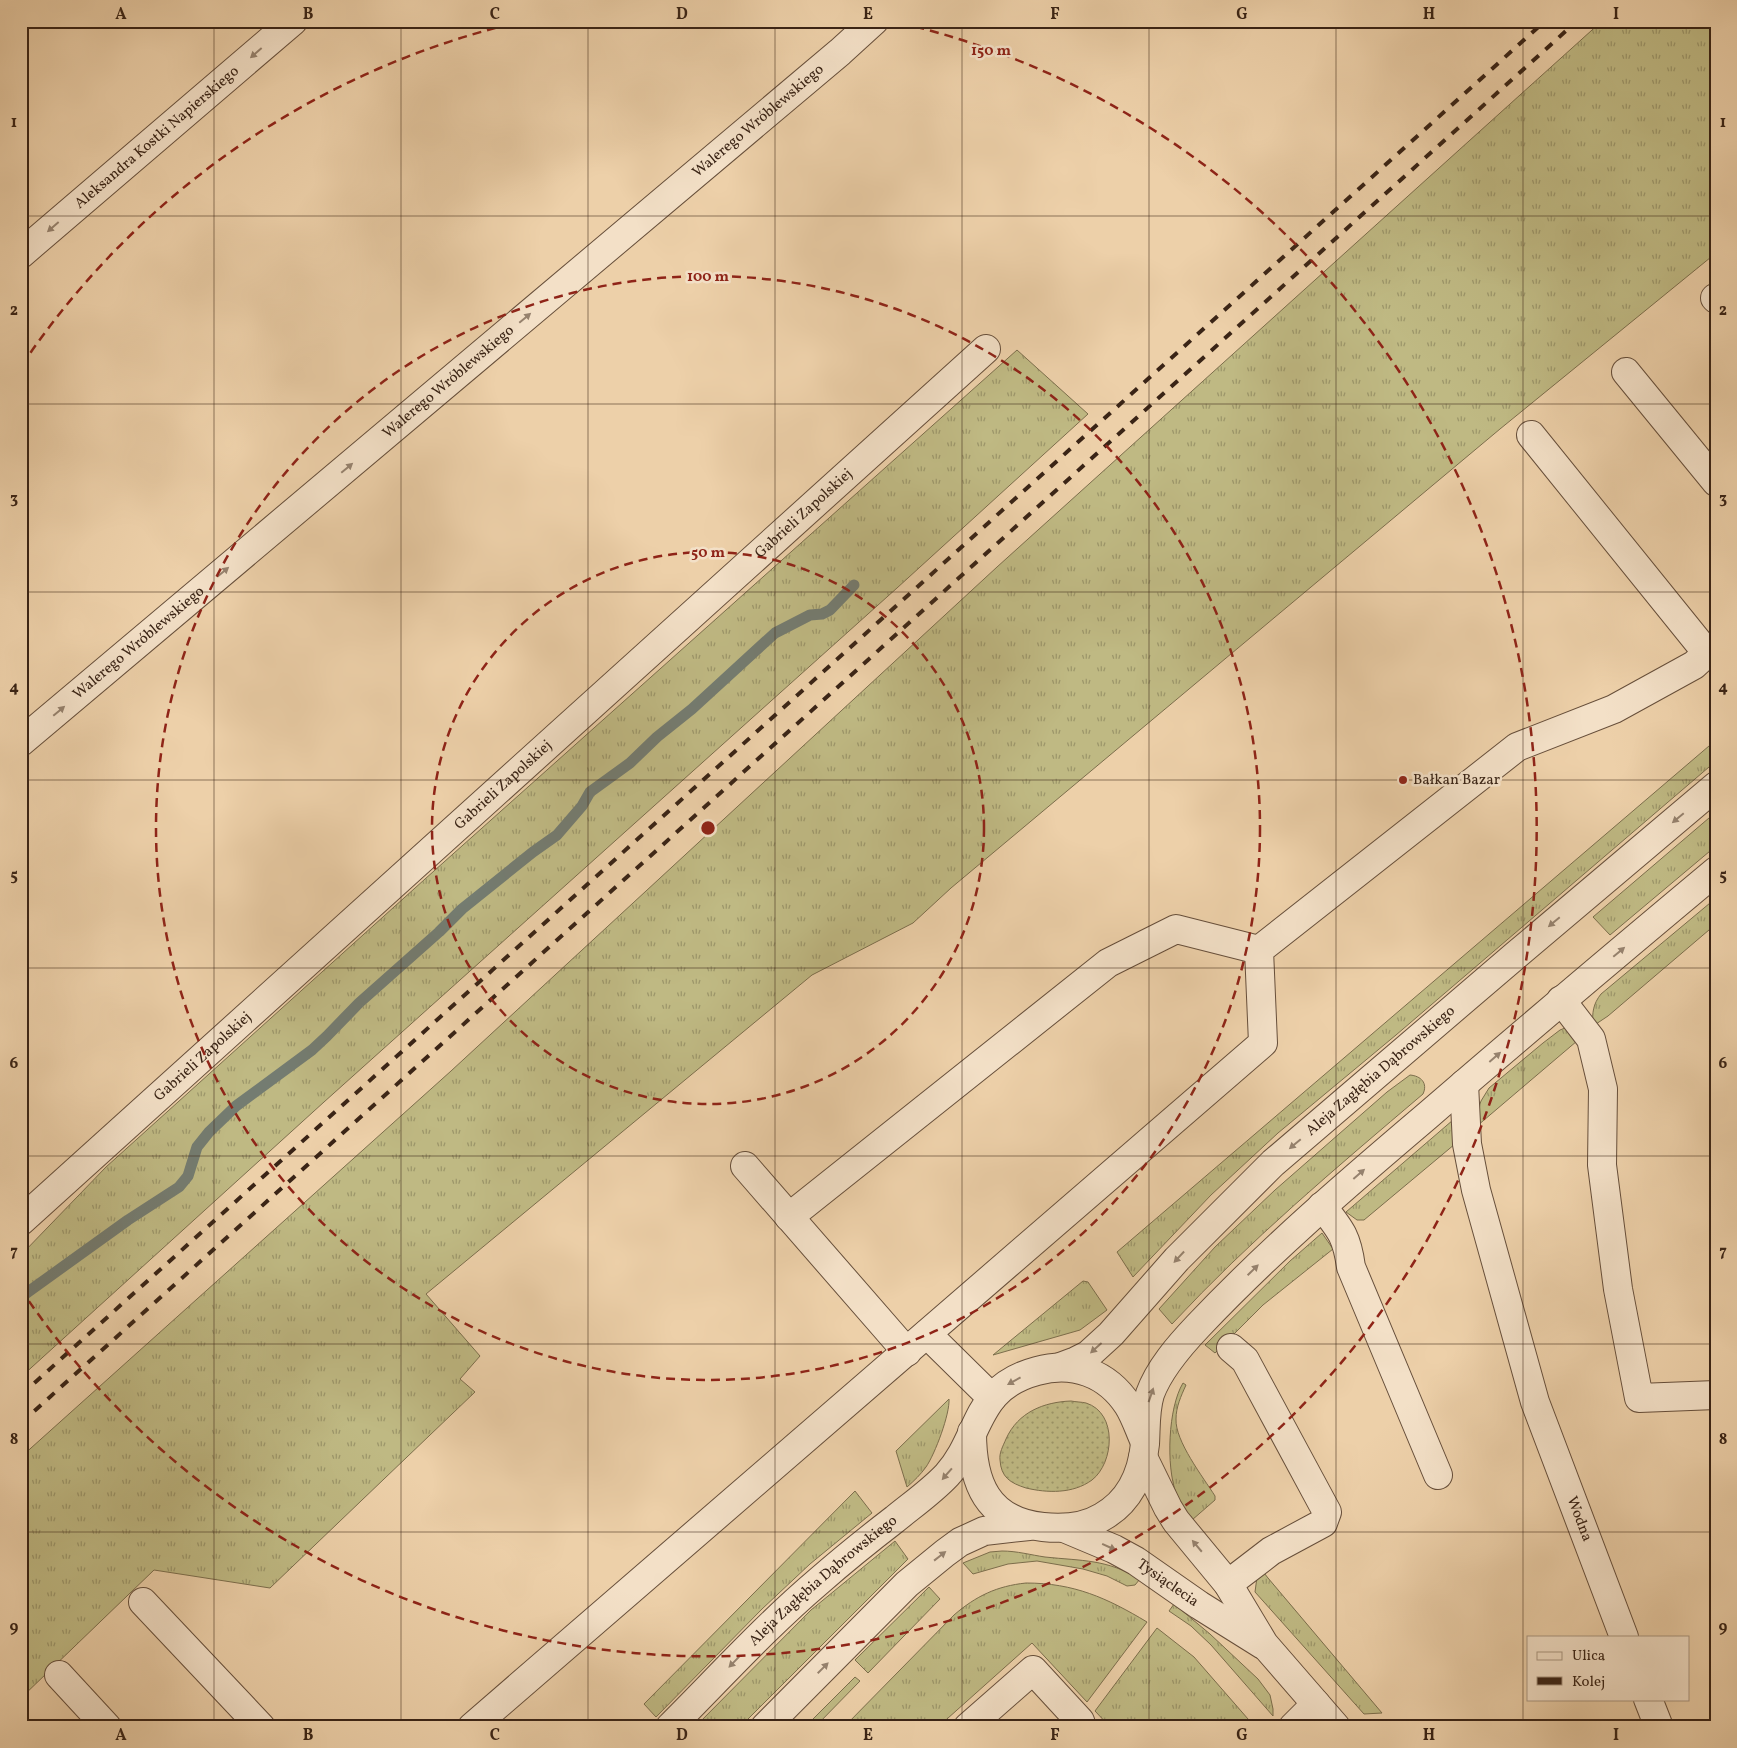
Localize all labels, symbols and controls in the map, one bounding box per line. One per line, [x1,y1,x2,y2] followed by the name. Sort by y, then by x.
[115,4,127,26] text: A
[303,4,314,26] text: B
[490,4,500,26] text: C
[676,4,688,26] text: D
[863,4,873,26] text: E
[1050,4,1060,26] text: F
[1236,4,1248,26] text: G
[1423,4,1435,26] text: H
[1613,4,1619,26] text: I
[971,41,1011,62] text: 150 m
[250,47,262,59] one-way arrow
[688,59,829,182] street label: Walerego Wróblewskiego
[70,61,244,214] street label: Aleksandra Kostki Napierskiego
[11,112,17,134] text: 1
[1720,112,1726,134] text: 1
[47,222,60,233] one-way arrow
[687,267,730,288] text: 100 m
[10,300,18,322] text: 2
[1719,300,1727,322] text: 2
[518,312,531,323] one-way arrow
[378,320,519,443] street label: Walerego Wróblewskiego
[340,462,353,473] one-way arrow
[750,464,857,563] street label: Gabrieli Zapolskiej
[10,488,18,510] text: 3
[1719,488,1727,510] text: 3
[691,543,725,564] text: 50 m
[216,567,229,578] one-way arrow
[68,581,209,704] street label: Walerego Wróblewskiego
[9,677,19,699] text: 4
[1718,677,1728,699] text: 4
[52,705,64,717] one-way arrow
[450,735,557,835] street label: Gabrieli Zapolskiej
[1413,770,1500,791] place label: Bałkan Bazar
[1397,774,1409,786] marker: Bałkan Bazar
[1672,812,1685,823] one-way arrow
[699,819,717,837] centre of rings
[10,865,18,887] text: 5
[1719,865,1727,887] text: 5
[1548,917,1561,928] one-way arrow
[1613,946,1626,957] one-way arrow
[1301,1001,1460,1141] street label: Aleja Zagłębia Dąbrowskiego
[149,1007,256,1106] street label: Gabrieli Zapolskiej
[1489,1051,1501,1063] one-way arrow
[10,1053,19,1075] text: 6
[1719,1053,1728,1075] text: 6
[1289,1139,1302,1150] one-way arrow
[1352,1169,1365,1180] one-way arrow
[10,1241,18,1263] text: 7
[1719,1241,1727,1263] text: 7
[1173,1251,1185,1263] one-way arrow
[1247,1264,1259,1276] one-way arrow
[1089,1342,1102,1353] one-way arrow
[1006,1377,1021,1385] one-way arrow
[1147,1387,1155,1402] one-way arrow
[10,1429,18,1451] text: 8
[1719,1429,1727,1451] text: 8
[941,1467,953,1479] one-way arrow
[1561,1493,1597,1544] street label: Wodna
[744,1510,902,1651] street label: Aleja Zagłębia Dąbrowskiego
[1192,1540,1203,1553] one-way arrow
[1102,1544,1116,1552] one-way arrow
[934,1551,947,1562] one-way arrow
[1133,1554,1203,1612] street label: Tysiąclecia
[10,1617,19,1639] text: 9
[1719,1617,1728,1639] text: 9
[1527,1636,1690,1700] legend
[1572,1646,1605,1667] text: Ulica
[728,1656,740,1668] one-way arrow
[816,1662,828,1674] one-way arrow
[1572,1672,1605,1693] text: Kolej
[115,1725,127,1747] text: A
[303,1725,314,1747] text: B
[490,1725,500,1747] text: C
[676,1725,688,1747] text: D
[863,1725,873,1747] text: E
[1050,1725,1060,1747] text: F
[1236,1725,1248,1747] text: G
[1423,1725,1435,1747] text: H
[1613,1725,1619,1747] text: I

